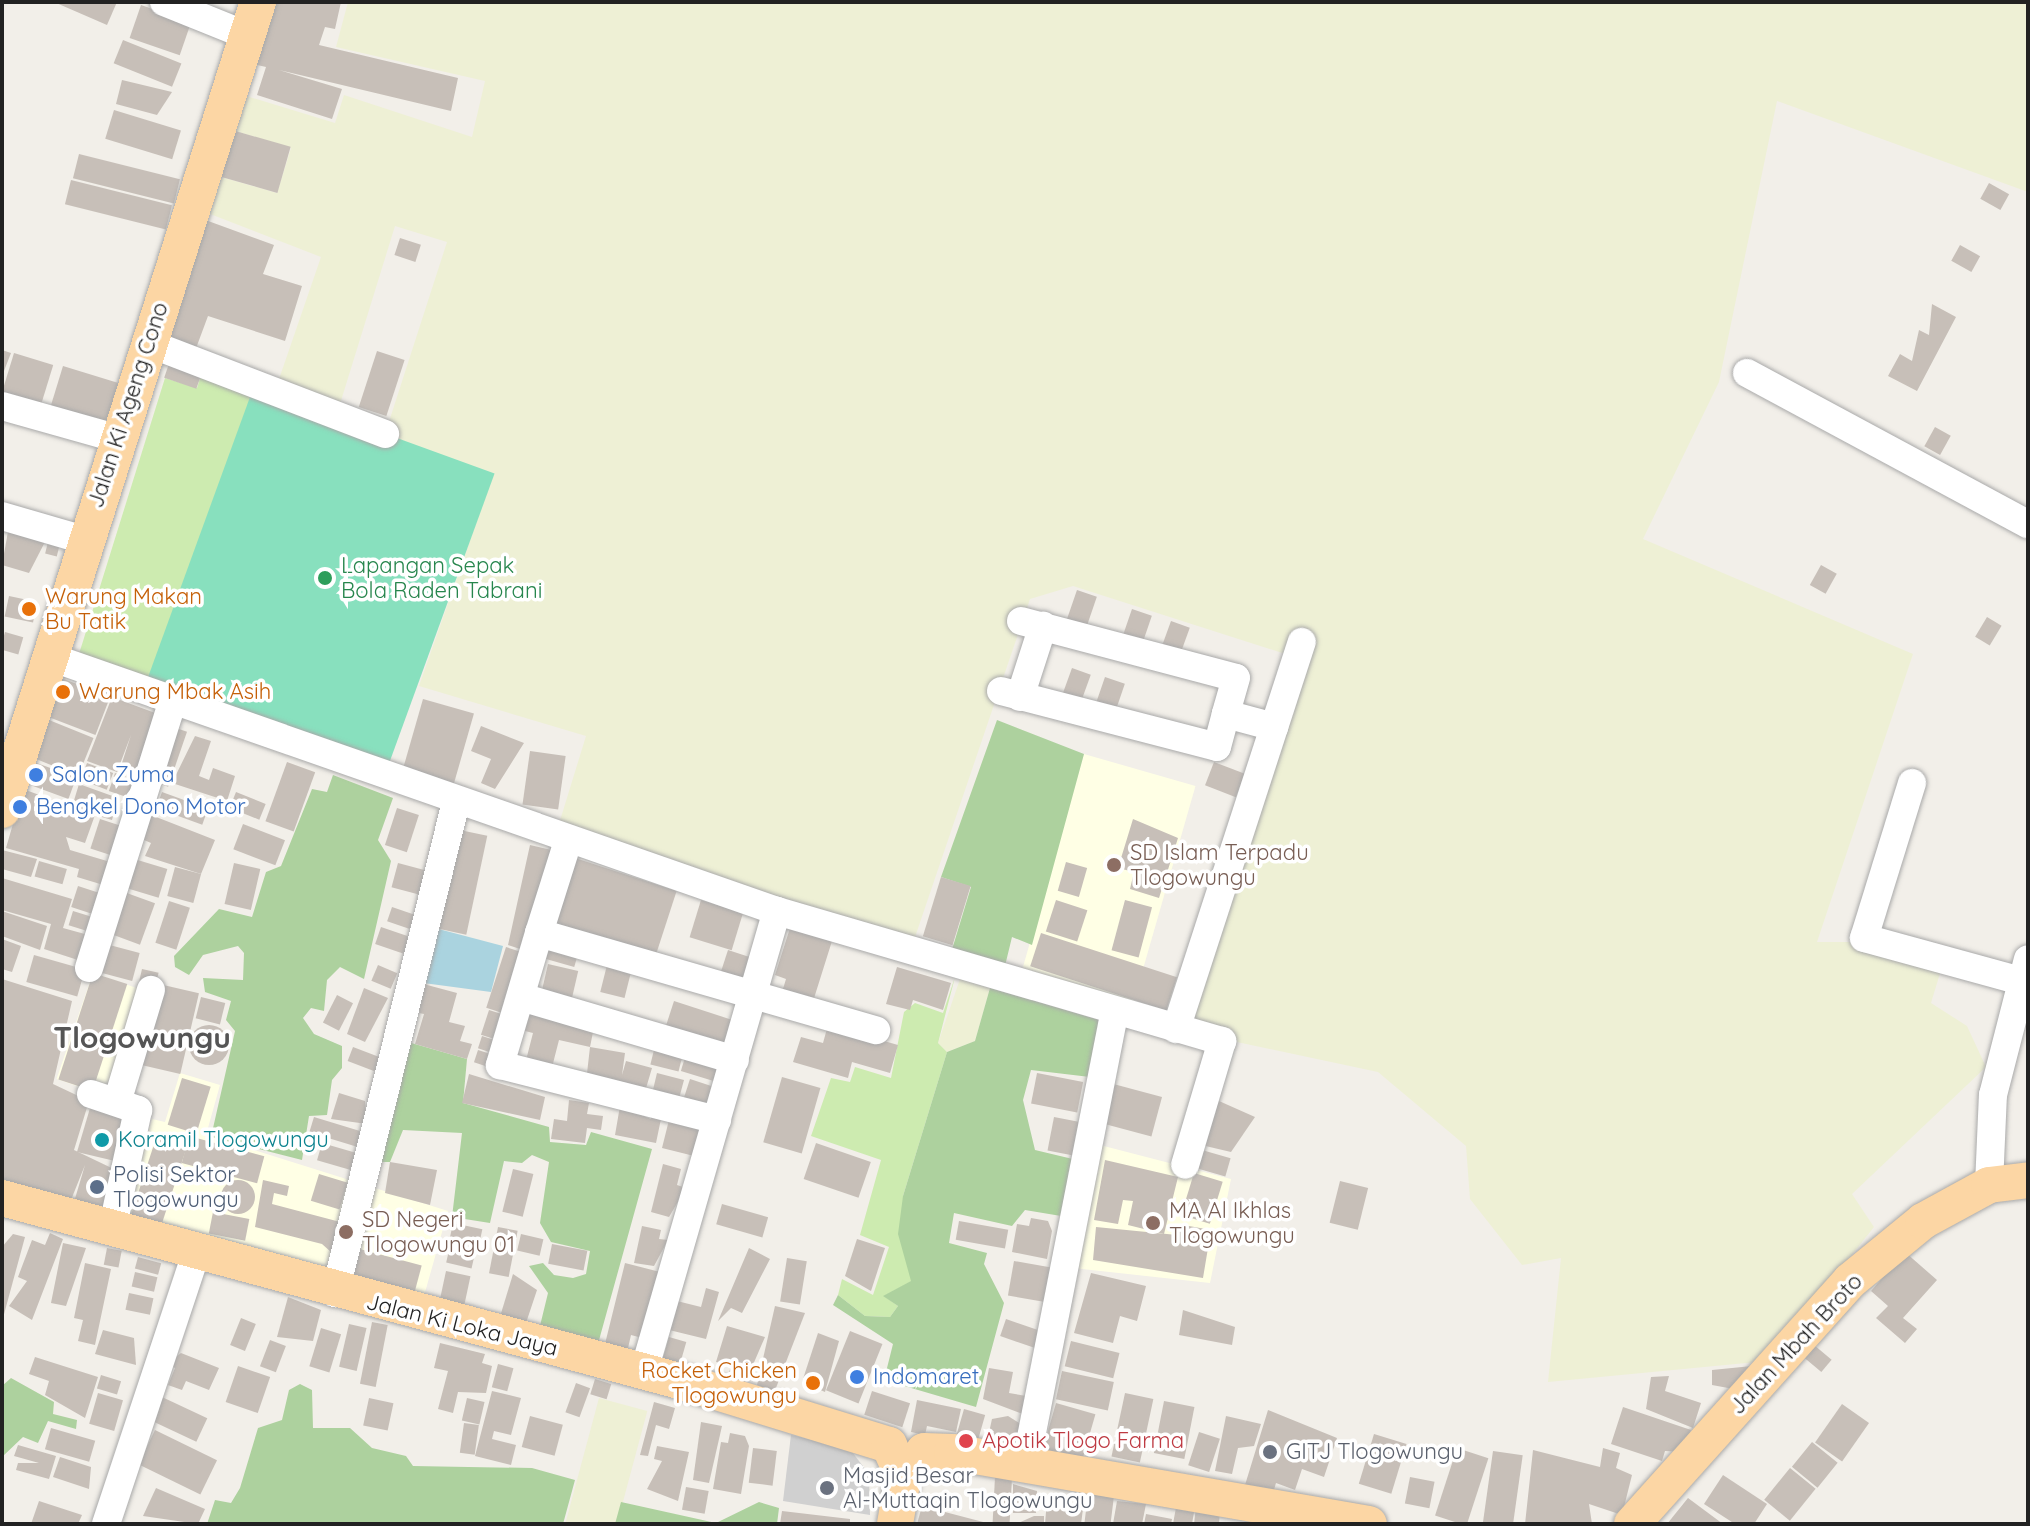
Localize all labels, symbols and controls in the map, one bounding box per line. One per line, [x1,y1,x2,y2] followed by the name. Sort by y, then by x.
[82,299,174,511] street label: Jalan Ki Ageng Cono
[341,552,542,604] place label: Lapangan Sepak Bola Raden Tabrani
[316,569,334,587] marker: Lapangan Sepak Bola Raden Tabrani
[45,583,202,634] place label: Warung Makan Bu Tatik
[20,600,38,618] marker: Warung Makan Bu Tatik
[79,679,271,705] place label: Warung Mbak Asih
[54,683,72,701] marker: Warung Mbak Asih
[52,762,175,788] place label: Salon Zuma
[27,766,45,784] marker: Salon Zuma
[36,794,246,820] place label: Bengkel Dono Motor
[11,798,29,816] marker: Bengkel Dono Motor
[1130,839,1309,890] place label: SD Islam Terpadu Tlogowungu
[1105,856,1123,874] marker: SD Islam Terpadu Tlogowungu
[53,1019,231,1055] district label: Tlogowungu
[118,1127,329,1153] place label: Koramil Tlogowungu
[93,1131,111,1149] marker: Koramil Tlogowungu
[113,1161,239,1212] place label: Polisi Sektor Tlogowungu
[88,1178,106,1196] marker: Polisi Sektor Tlogowungu
[1169,1197,1295,1248] place label: MA Al Ikhlas Tlogowungu
[362,1206,515,1258] place label: SD Negeri Tlogowungu 01
[1144,1214,1162,1232] marker: MA Al Ikhlas Tlogowungu
[337,1223,355,1241] marker: SD Negeri Tlogowungu 01
[1724,1268,1868,1420] street label: Jalan Mbah Broto
[364,1288,560,1362] street label: Jalan Ki Loka Jaya
[641,1357,797,1408] place label: Rocket Chicken Tlogowungu
[873,1364,979,1390] place label: Indomaret
[848,1368,866,1386] marker: Indomaret
[804,1374,822,1392] marker: Rocket Chicken Tlogowungu
[982,1428,1184,1454] place label: Apotik Tlogo Farma
[957,1432,975,1450] marker: Apotik Tlogo Farma
[1286,1439,1463,1465] place label: GITJ Tlogowungu
[1261,1443,1279,1461] marker: GITJ Tlogowungu
[843,1462,1092,1514] place label: Masjid Besar Al-Muttaqin Tlogowungu
[818,1479,836,1497] marker: Masjid Besar Al-Muttaqin Tlogowungu

